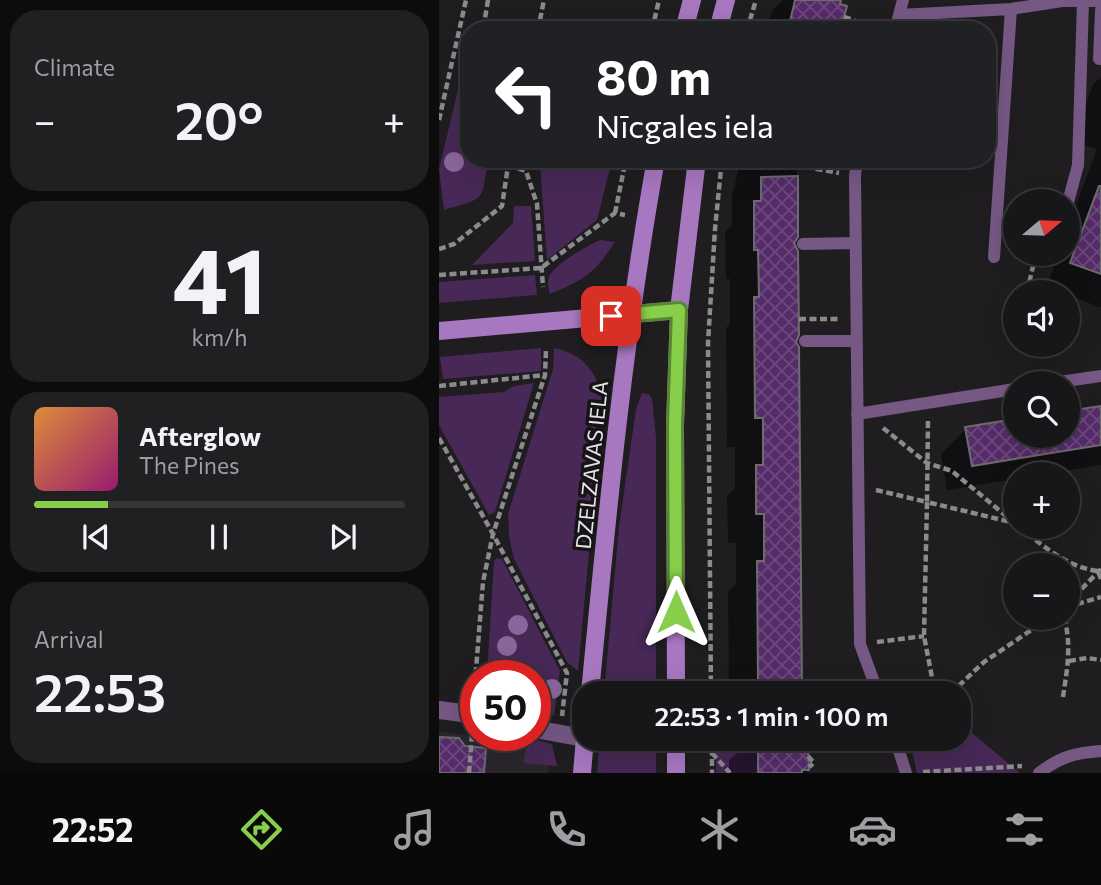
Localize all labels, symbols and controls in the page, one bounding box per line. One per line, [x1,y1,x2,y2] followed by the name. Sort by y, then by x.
[596,45,711,105] text: 80 m
[481,49,572,140] icon: left
[34,53,115,81] text: Climate
[175,87,264,151] text: 20°
[34,96,56,143] text: −
[383,96,405,143] text: +
[596,105,774,145] text: Nīcgales iela
[1003,189,1079,266] north arrow
[1003,189,1080,630] map controls
[172,221,267,333] text: 41
[1003,280,1080,357] button: sound
[581,286,641,346] pin
[592,297,630,335] icon: arrive
[192,323,247,351] text: km/h
[1003,371,1080,448] button: search
[570,379,612,551] street label: DZELZAVAS IELA
[139,420,261,451] text: Afterglow
[139,451,240,479] text: The Pines
[1003,462,1080,539] button: +
[77,518,115,556] icon: previous
[200,518,238,556] icon: pause
[324,518,362,556] icon: next
[1003,553,1080,630] button: −
[639,575,713,649] position arrow
[34,625,104,653] text: Arrival
[34,659,166,723] text: 22:53
[460,660,551,751] speed limit sign: 50
[654,700,889,731] text: 22:53 · 1 min · 100 m
[237,805,286,854] icon: directions
[390,805,439,854] icon: music
[542,805,591,854] icon: phone
[695,805,744,854] icon: climate
[848,805,897,854] icon: car
[1000,805,1049,854] icon: filters
[52,809,134,849] text: 22:52

